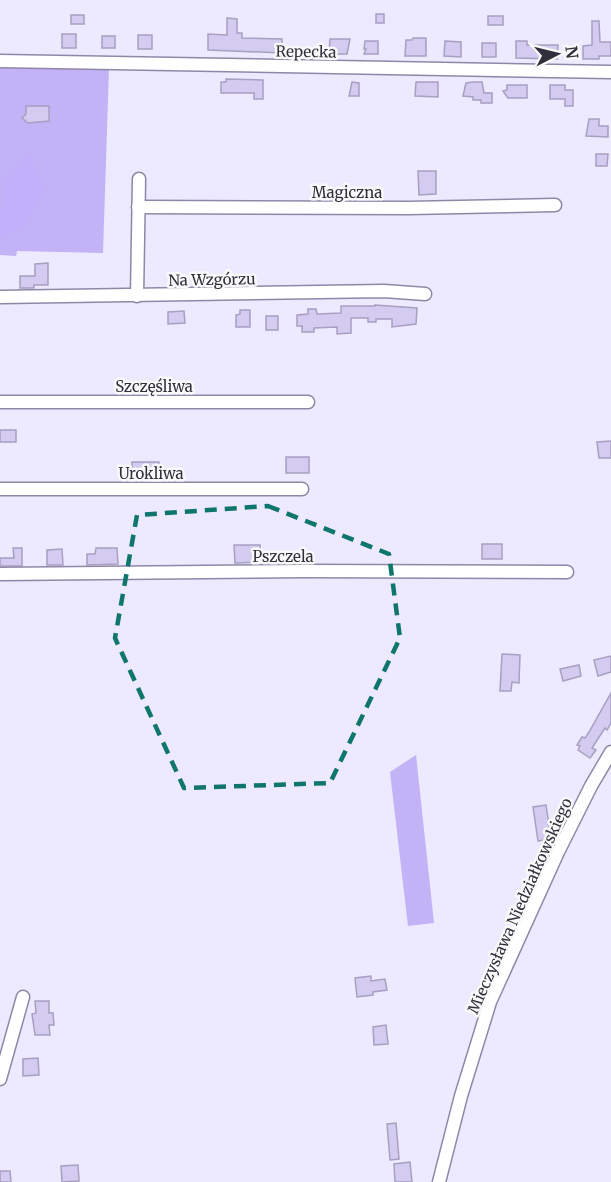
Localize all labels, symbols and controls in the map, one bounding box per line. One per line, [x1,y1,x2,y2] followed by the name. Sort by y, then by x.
[527,24,587,84] north arrow
[275,41,337,62] street label: Repecka
[561,45,583,60] text: N
[312,183,382,202] street label: Magiczna
[168,269,256,290] street label: Na Wzgórzu
[115,377,193,396] street label: Szczęśliwa
[118,464,184,483] street label: Urokliwa
[252,547,314,566] street label: Pszczela
[463,795,576,1017] street label: Mieczysława Niedziałkowskiego

